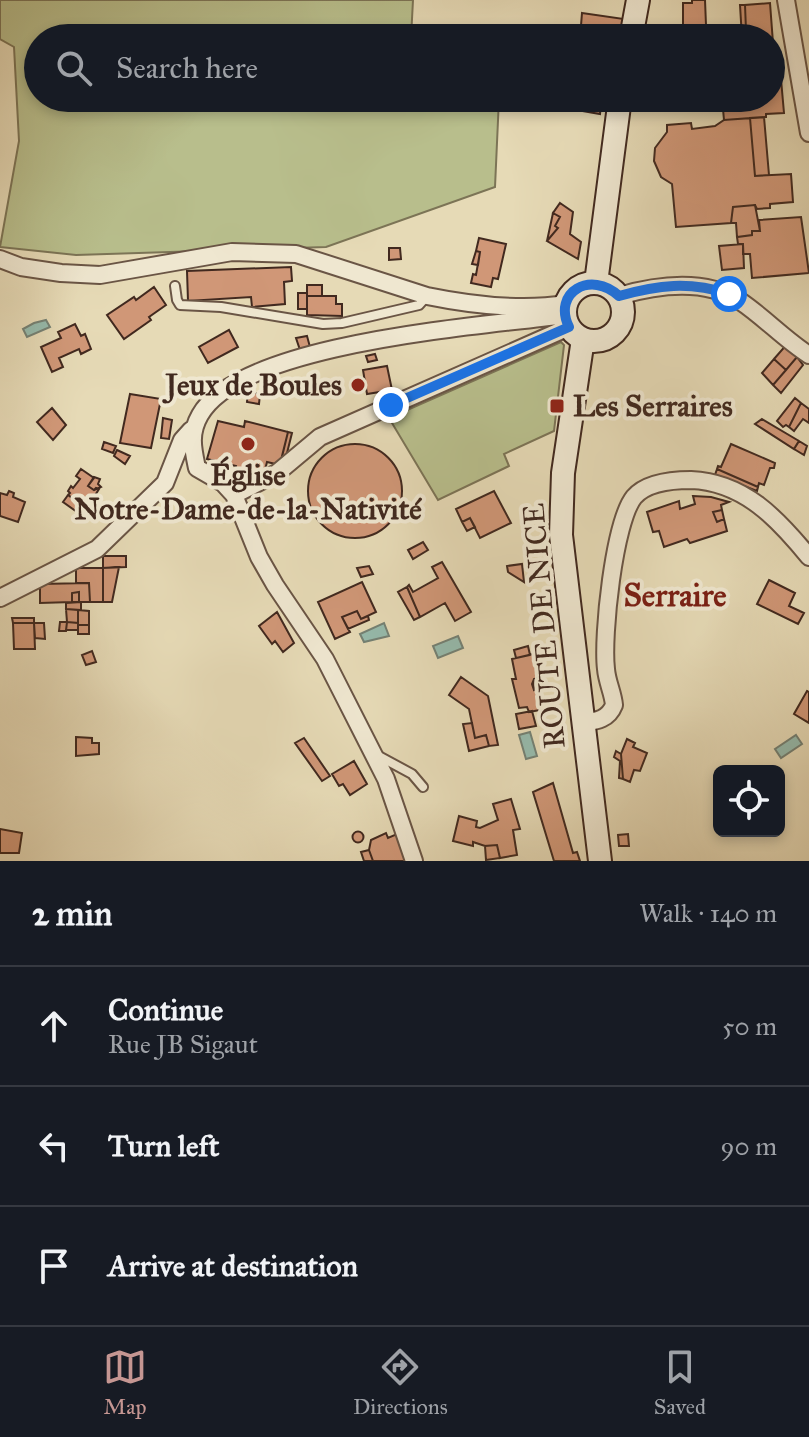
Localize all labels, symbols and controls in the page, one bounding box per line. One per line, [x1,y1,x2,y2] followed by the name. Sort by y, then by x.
[24,24,785,112] search box
[52,46,96,90] icon: search
[116,50,258,86] text: Search here
[711,276,747,312] route start
[162,367,342,404] place label: Jeux de Boules
[349,376,367,394] marker: Jeux de Boules
[373,387,409,423] route end
[573,388,733,424] place label: Les Serraires
[548,397,566,415] marker: Les Serraires
[239,435,257,453] marker: Église Notre-Dame-de-la-Nativité
[74,456,422,527] place label: Église Notre-Dame-de-la-Nativité
[515,502,573,750] street label: ROUTE DE NICE
[623,576,727,615] district label: Serraire
[713,765,785,837] map controls
[713,765,785,837] button: locate
[32,893,112,934] text: 2 min
[639,897,777,929] text: Walk · 140 m
[108,992,223,1028] text: Continue
[32,1004,76,1048] icon: ahead
[722,1010,777,1042] text: 50 m
[108,1028,258,1060] text: Rue JB Sigaut
[32,1124,76,1168] icon: left
[108,1128,219,1164] text: Turn left
[720,1130,777,1162] text: 90 m
[32,1244,76,1288] icon: arrive
[108,1248,358,1284] text: Arrive at destination
[103,1345,147,1420] tab: Map
[353,1345,448,1420] tab: Directions
[654,1345,706,1420] tab: Saved

